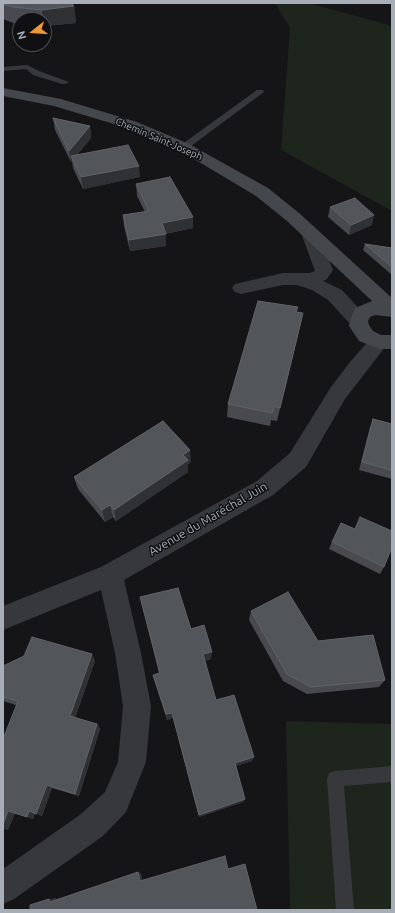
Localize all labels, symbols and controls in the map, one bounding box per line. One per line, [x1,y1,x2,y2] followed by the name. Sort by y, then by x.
[12,12,52,52] north arrow
[15,30,28,41] text: N
[114,115,204,163] street label: Chemin Saint-Joseph
[146,479,270,559] street label: Avenue du Maréchal Juin

